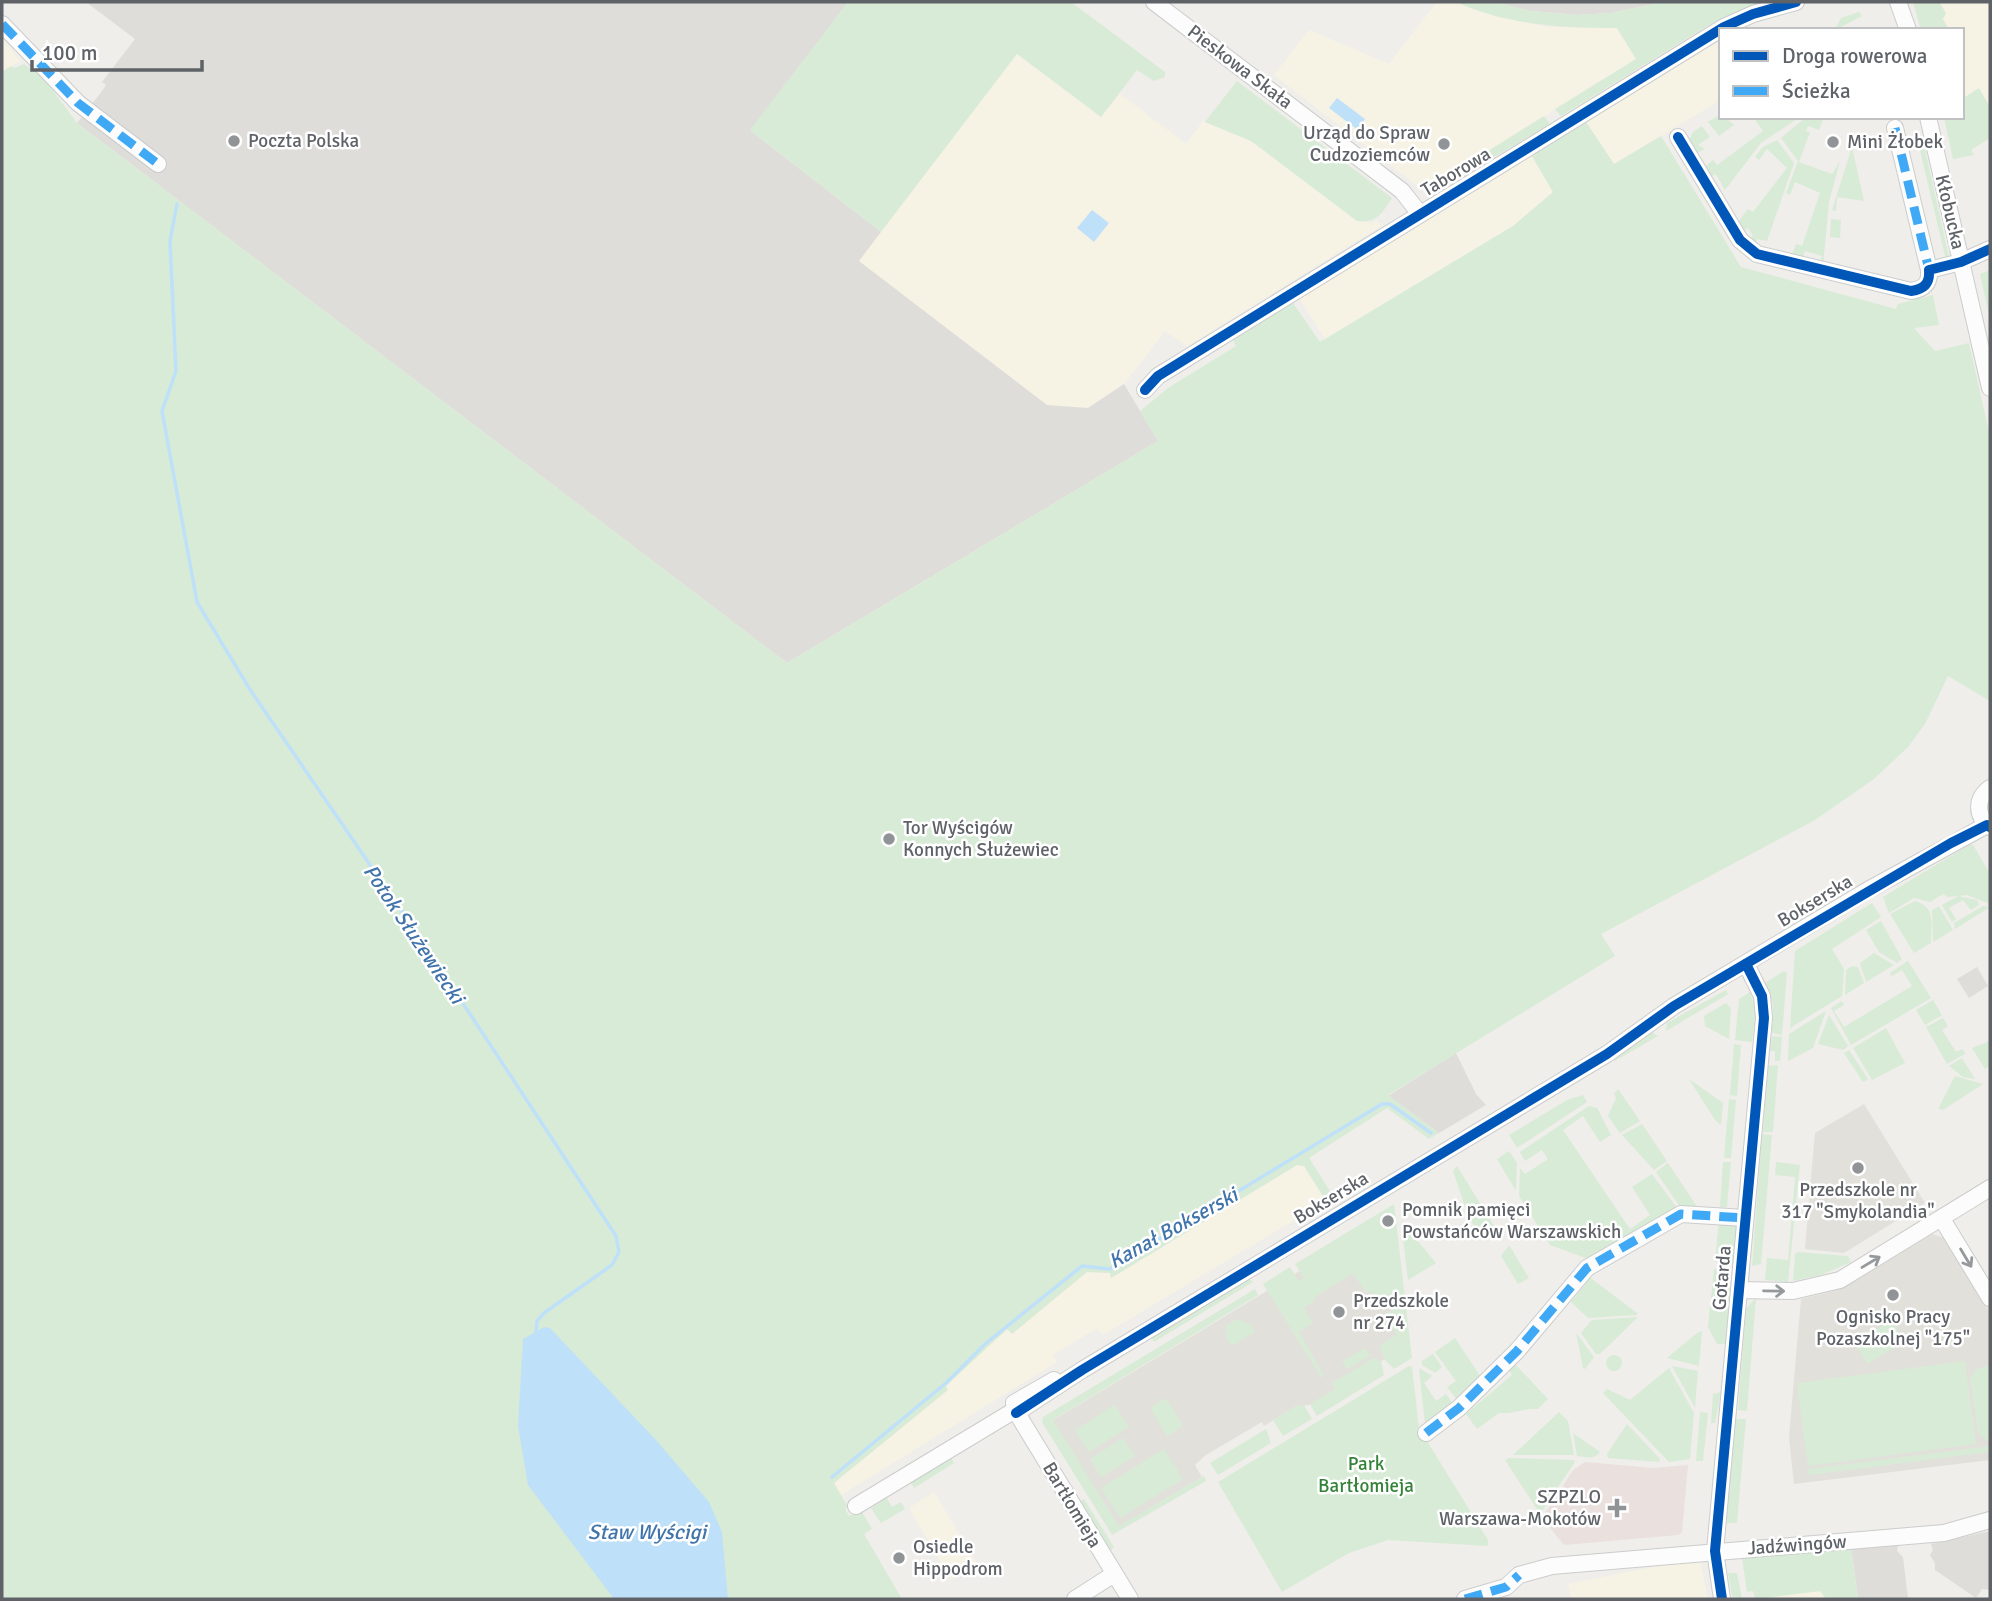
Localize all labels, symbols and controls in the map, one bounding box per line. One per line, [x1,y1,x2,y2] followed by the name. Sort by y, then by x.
[1183,20,1297,114] street label: Pieskowa Skała
[32,28,201,72] scale bar
[1719,28,1964,119] legend
[42,40,97,66] text: 100 m
[1782,43,1927,69] text: Droga rowerowa
[1782,78,1851,104] text: Ścieżka
[1303,121,1430,167] place label: Urząd do Spraw Cudzoziemców
[248,129,359,153] place label: Poczta Polska
[1847,130,1944,154] place label: Mini Żłobek
[226,133,242,149] marker: Poczta Polska
[1825,134,1841,150] marker: Mini Żłobek
[1436,136,1452,152] marker: Urząd do Spraw Cudzoziemców
[1417,142,1495,202] street label: Taborowa
[1930,172,1970,252] street label: Kłobucka
[903,816,1059,862] place label: Tor Wyścigów Konnych Służewiec
[881,831,897,847] marker: Tor Wyścigów Konnych Służewiec
[358,859,471,1011] water label: Potok Służewiecki
[1773,869,1857,933] street label: Bokserska
[1850,1160,1866,1176] marker: Przedszkole nr 317 "Smykolandia"
[1289,1166,1373,1230] street label: Bokserska
[1781,1178,1935,1224] place label: Przedszkole nr 317 "Smykolandia"
[1104,1181,1244,1274] water label: Kanał Bokserski
[1402,1198,1621,1244] place label: Pomnik pamięci Powstańców Warszawskich
[1380,1213,1396,1229] marker: Pomnik pamięci Powstańców Warszawskich
[1707,1245,1737,1311] street label: Gotarda
[1959,1248,1973,1268] one-way arrow
[1861,1255,1881,1269] one-way arrow
[1762,1284,1785,1298] one-way arrow
[1885,1287,1901,1303] marker: Ognisko Pracy Pozaszkolnej "175"
[1353,1289,1449,1335] place label: Przedszkole nr 274
[1331,1304,1347,1320] marker: Przedszkole nr 274
[1816,1305,1970,1351] place label: Ognisko Pracy Pozaszkolnej "175"
[1318,1452,1414,1498] park label: Park Bartłomieja
[1037,1458,1107,1552] street label: Bartłomieja
[1439,1485,1601,1531] place label: SZPZLO Warszawa-Mokotów
[1607,1498,1627,1518] marker: SZPZLO Warszawa-Mokotów
[588,1519,709,1545] water label: Staw Wyścigi
[1747,1530,1848,1560] street label: Jadźwingów
[913,1535,1003,1581] place label: Osiedle Hippodrom
[891,1550,907,1566] marker: Osiedle Hippodrom

